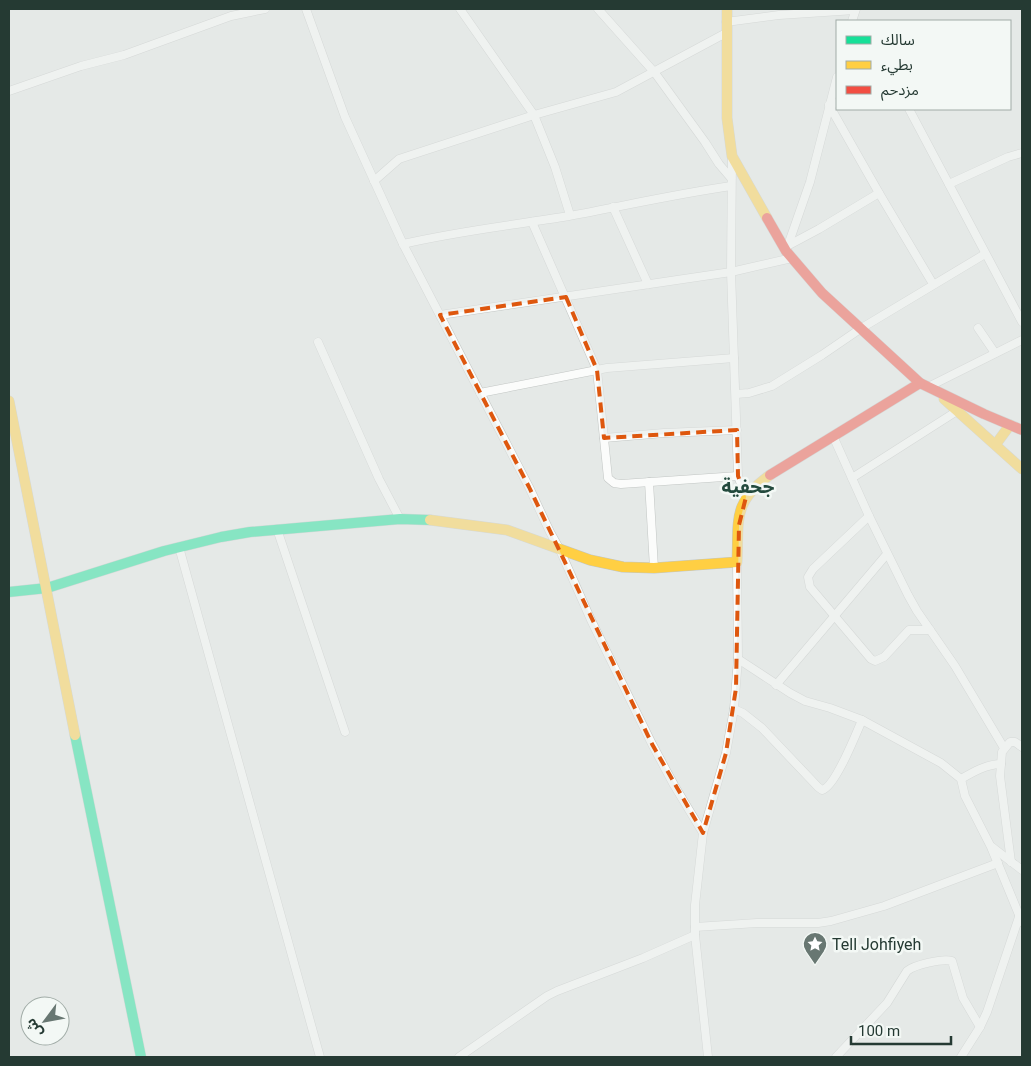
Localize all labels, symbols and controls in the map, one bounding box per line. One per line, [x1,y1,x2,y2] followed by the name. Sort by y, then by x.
[836,20,1011,110] legend
[881,31,915,49] text: سالك
[881,56,913,76] text: بطيء
[881,81,919,101] text: مزدحم
[722,475,774,498] district label: جحفية
[802,931,828,965] place icon: Tell Johfiyeh
[832,935,921,954] place label: Tell Johfiyeh
[20,996,70,1046] north arrow
[851,1014,951,1046] scale bar
[22,1016,46,1040] text: ش
[858,1022,900,1040] text: 100 m

